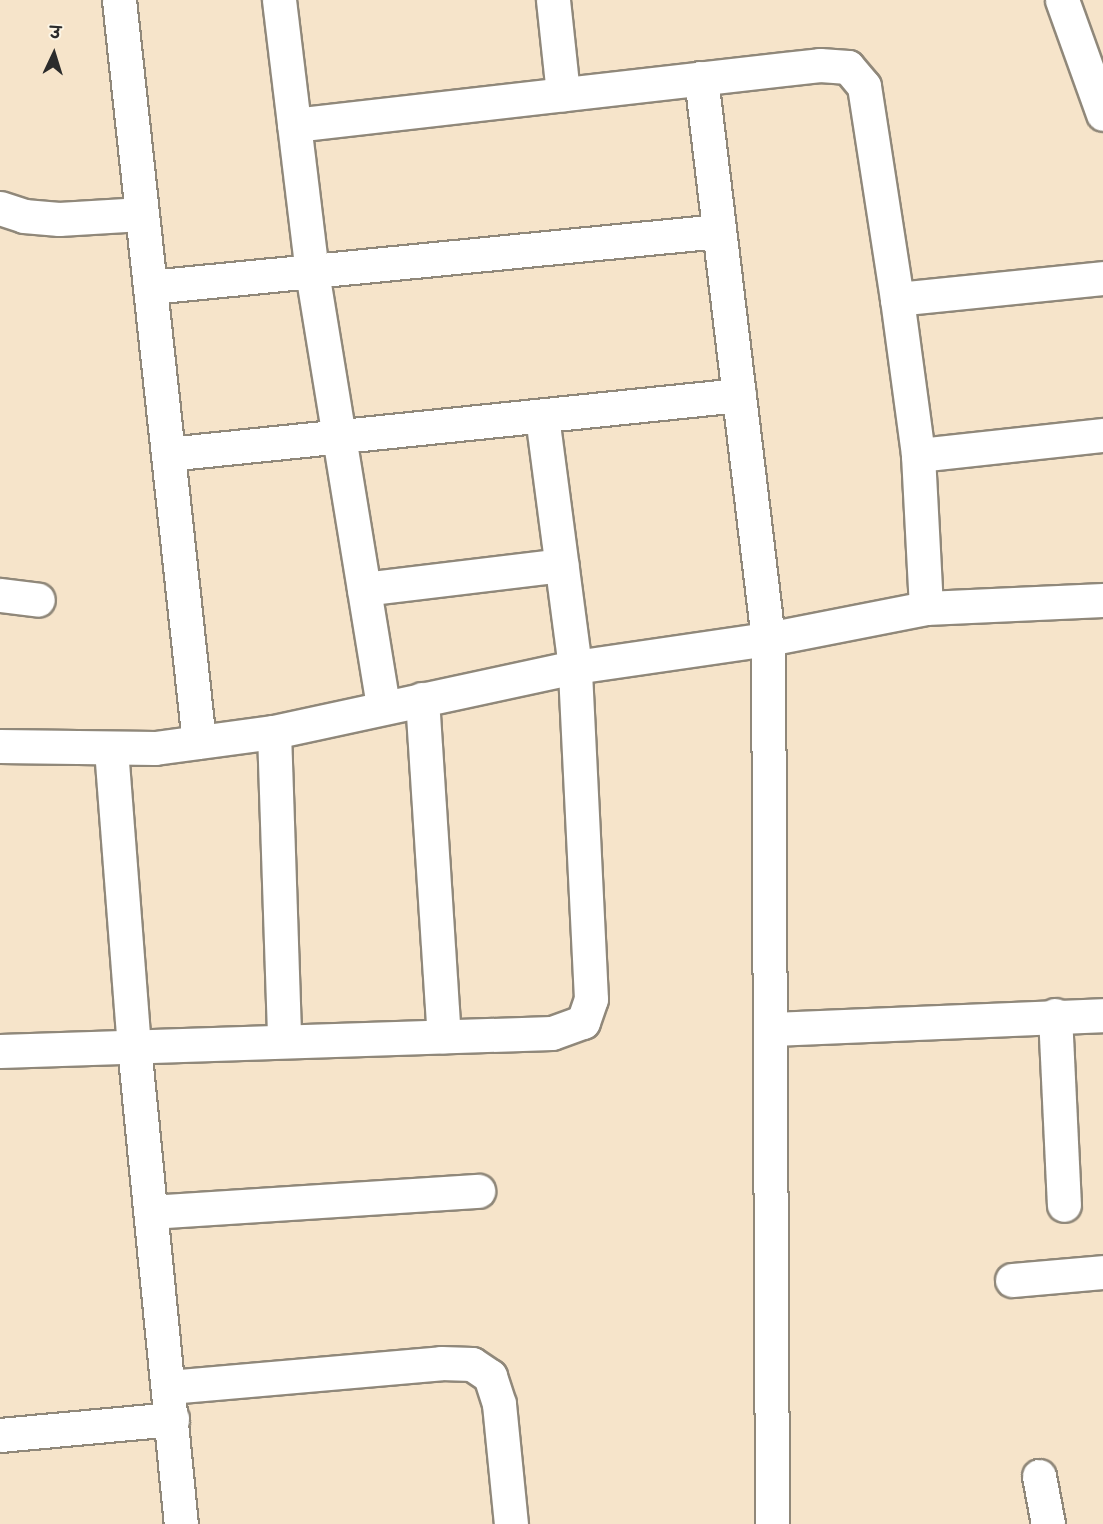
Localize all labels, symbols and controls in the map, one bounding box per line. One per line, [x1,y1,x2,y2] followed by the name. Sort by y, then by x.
[24,24,84,84] north arrow
[49,26,61,45] text: उ

